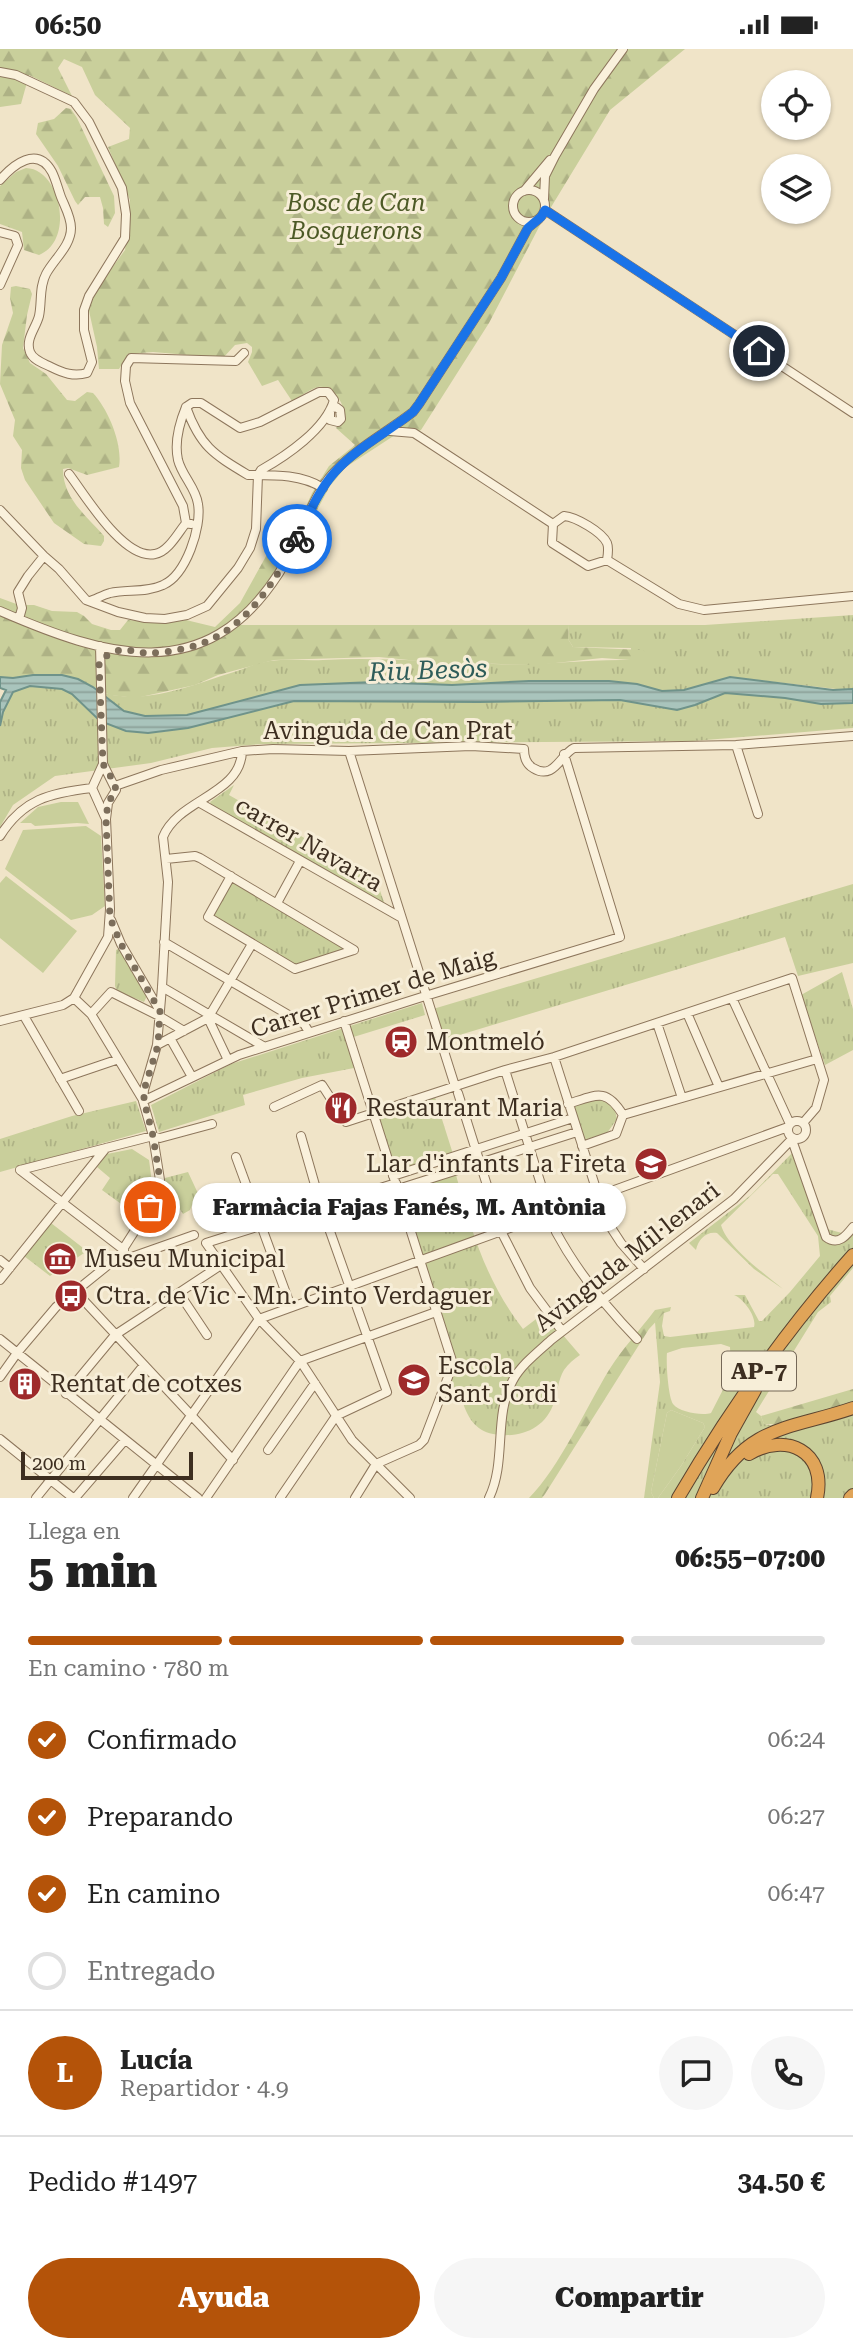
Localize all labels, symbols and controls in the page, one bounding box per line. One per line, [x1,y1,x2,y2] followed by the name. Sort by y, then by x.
[35,10,101,40] text: 06:50
[761,70,831,224] map controls
[761,70,831,140] button: locate
[761,154,831,224] button: layers
[285,189,426,245] park label: Bosc de Can Bosquerons
[729,321,789,381] pin
[740,332,778,370] icon: home
[262,504,332,574] courier
[278,520,316,558] icon: bike
[367,653,488,687] water label: Riu Besòs
[263,717,513,745] street label: Avinguda de Can Prat
[230,791,388,897] street label: carrer Navarra
[247,942,499,1044] street label: Carrer Primer de Maig
[382,1023,420,1061] station icon: Montmeló
[426,1028,545,1056] place label: Montmeló
[322,1089,360,1127] restaurant icon: Restaurant Maria
[366,1094,563,1122] place label: Restaurant Maria
[632,1145,670,1183] school or university icon: Llar d'infants La Fireta
[366,1150,626,1178] place label: Llar d'infants La Fireta
[529,1176,725,1338] street label: Avinguda Mil·lenari
[120,1177,180,1237] pin
[192,1183,626,1231] callout: Farmàcia Fajas Fanés, M. Antònia
[131,1188,169,1226] icon: bag
[212,1194,606,1221] text: Farmàcia Fajas Fanés, M. Antònia
[41,1240,79,1278] museum icon: Museu Municipal
[84,1245,285,1273] place label: Museu Municipal
[52,1277,90,1315] bus stop icon: Ctra. de Vic - Mn. Cinto Verdaguer
[96,1282,492,1310] place label: Ctra. de Vic - Mn. Cinto Verdaguer
[722,1351,796,1391] road number: AP-7
[438,1352,558,1408] place label: Escola Sant Jordi
[395,1361,433,1399] school or university icon: Escola Sant Jordi
[6,1365,44,1403] building icon: Rentat de cotxes
[50,1370,242,1398] place label: Rentat de cotxes
[21,1449,192,1481] scale bar
[32,1452,86,1475] text: 200 m
[28,1518,120,1545] text: Llega en
[675,1543,825,1573] text: 06:55–07:00
[28,1544,157,1598] text: 5 min
[28,1655,229,1682] text: En camino · 780 m
[28,1721,66,1759] icon: check
[87,1725,237,1755] text: Confirmado
[768,1726,825,1753] text: 06:24
[28,1798,66,1836] icon: check
[87,1802,233,1832] text: Preparando
[768,1803,825,1830] text: 06:27
[28,1875,66,1913] icon: check
[87,1879,220,1909] text: En camino
[768,1880,825,1907] text: 06:47
[87,1956,216,1986] text: Entregado
[659,2036,733,2110] button: chat
[751,2036,825,2110] button: phone
[120,2045,193,2075] text: Lucía
[57,2058,73,2088] text: L
[120,2075,289,2102] text: Repartidor · 4.9
[28,2167,197,2197] text: Pedido #1497
[737,2167,825,2197] text: 34.50 €
[28,2258,420,2338] button: Ayuda
[434,2258,825,2338] button: Compartir

